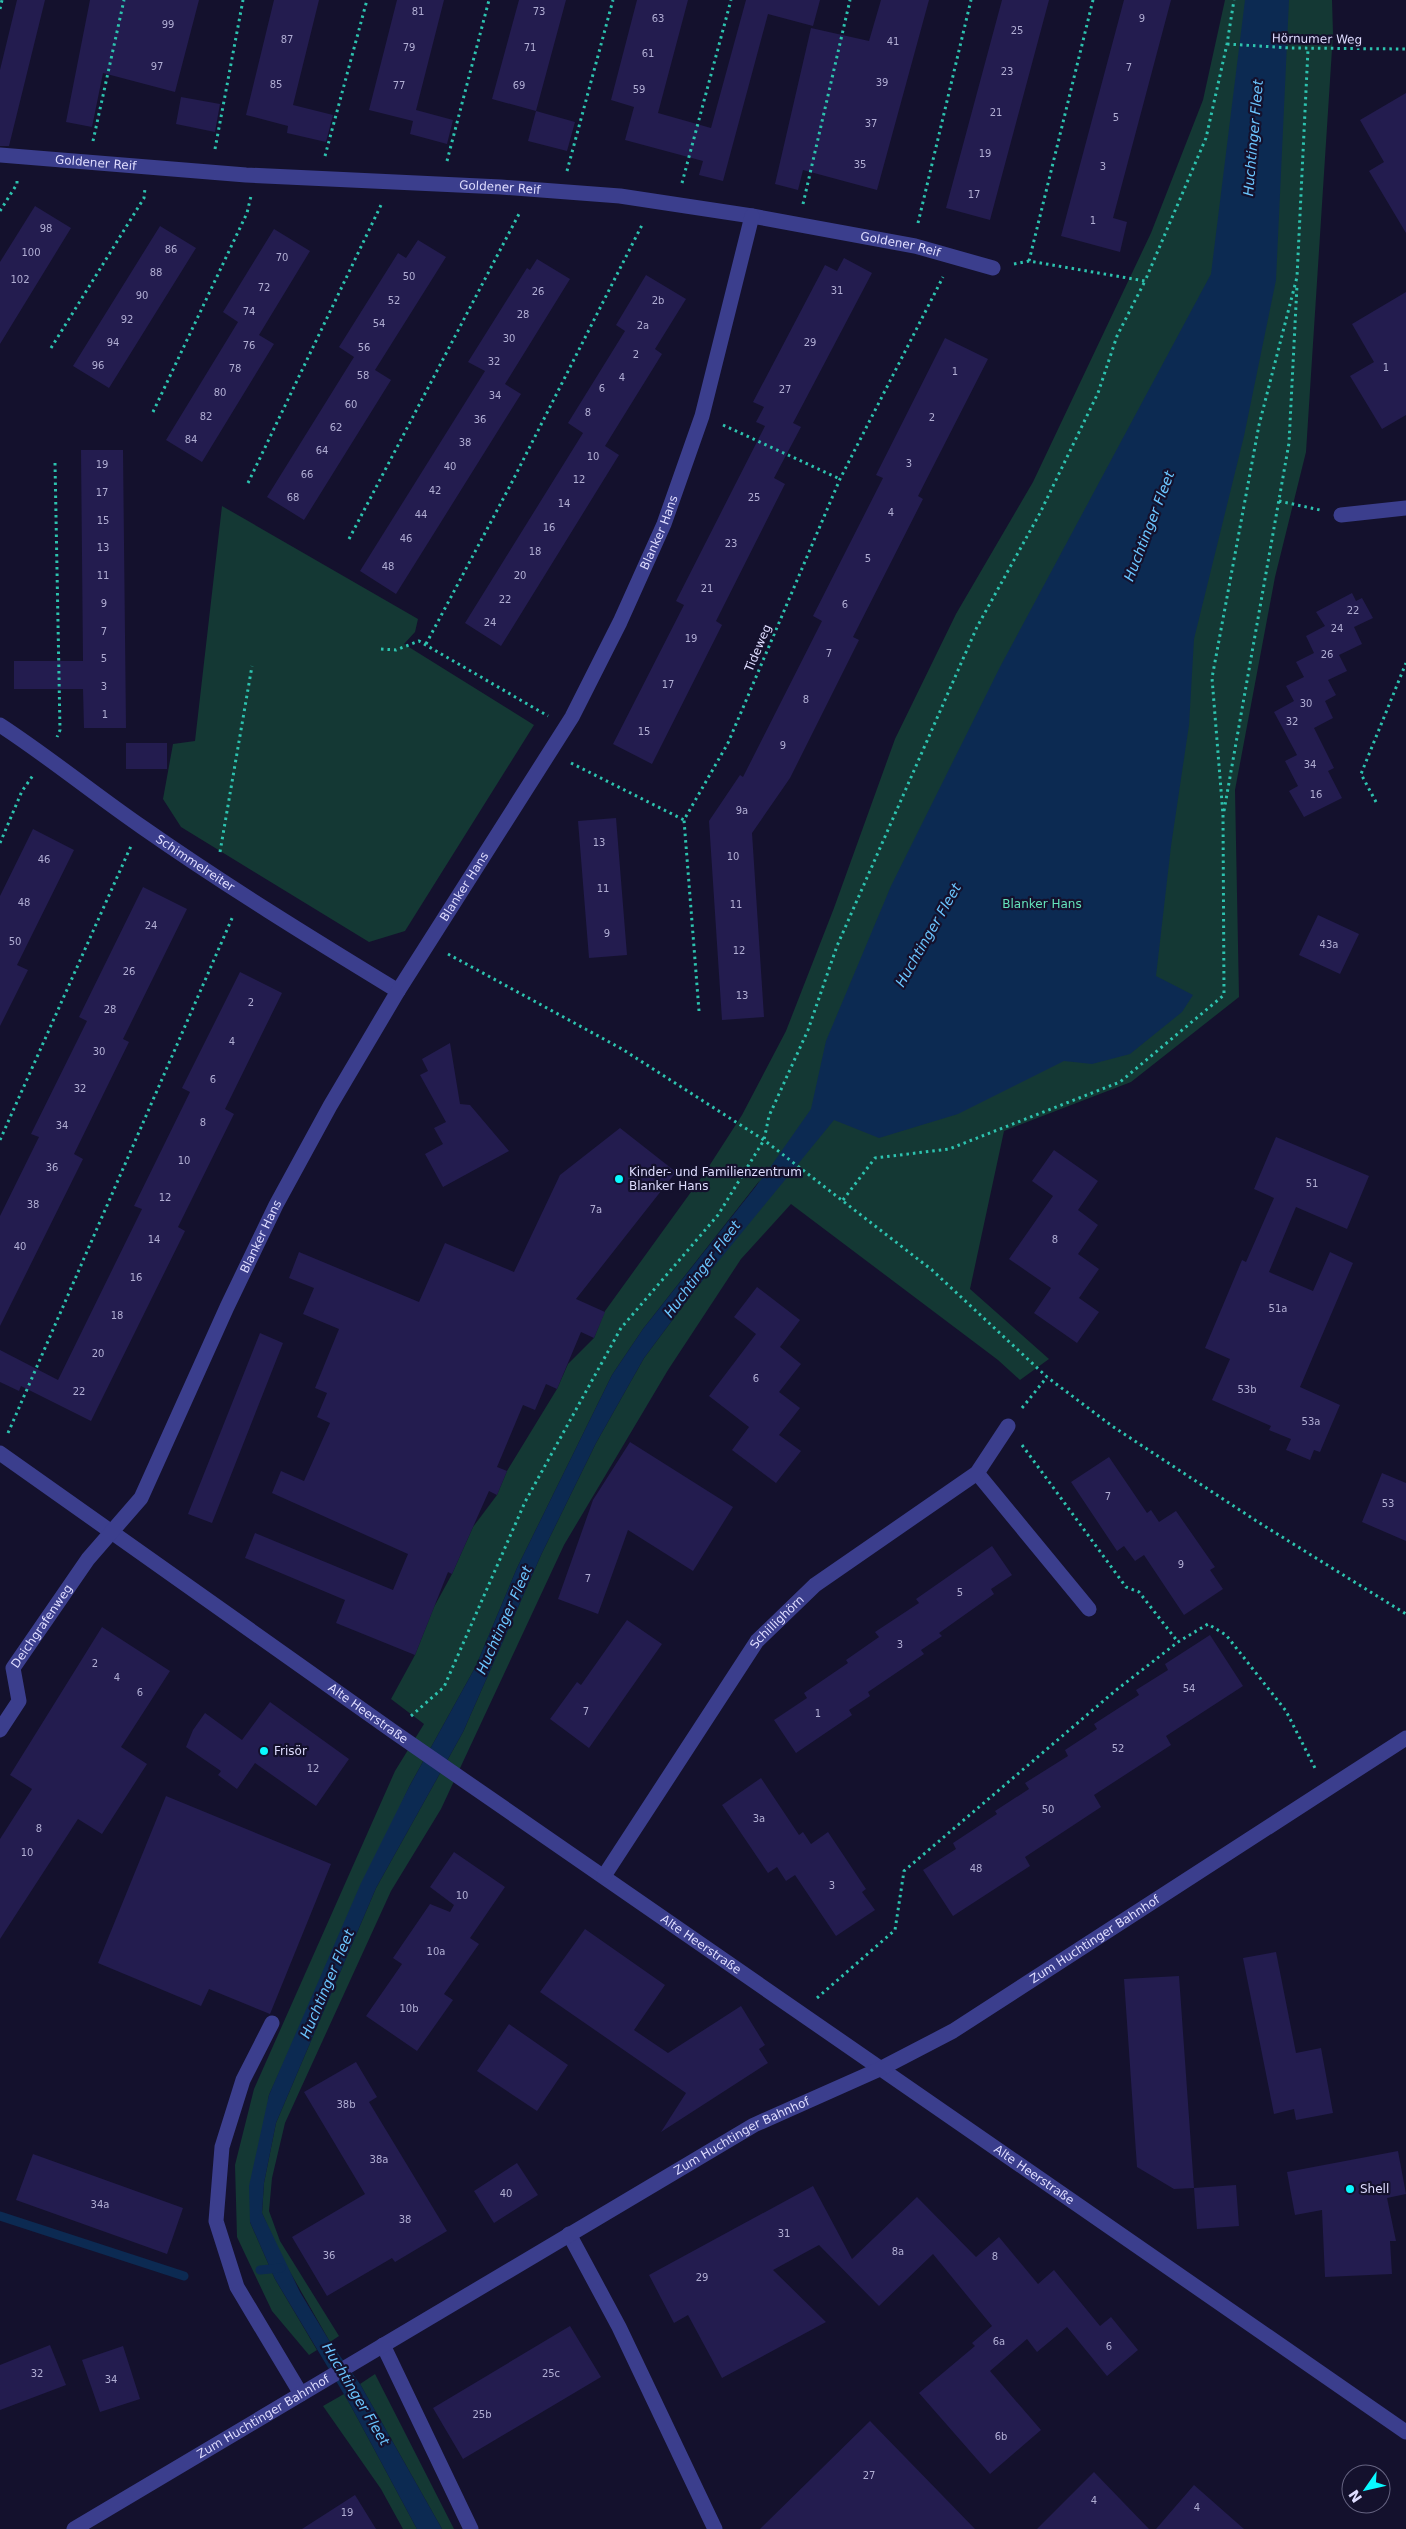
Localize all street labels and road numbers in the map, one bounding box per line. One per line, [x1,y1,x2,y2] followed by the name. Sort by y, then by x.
[1272,31,1362,47] street label: Hörnumer Weg
[54,152,138,173] street label: Goldener Reif
[459,178,542,197] street label: Goldener Reif
[859,229,943,260] street label: Goldener Reif
[637,493,681,572] street label: Blanker Hans
[741,622,774,675] street label: Tideweg
[153,832,237,894] street label: Schimmelreiter
[437,849,492,924] street label: Blanker Hans
[237,1197,284,1275] street label: Blanker Hans
[8,1582,75,1671] street label: Deichgrafenweg
[747,1592,807,1651] street label: Schillighörn
[325,1681,411,1747] street label: Alte Heerstraße
[1027,1892,1163,1986] street label: Zum Huchtinger Bahnhof
[658,1912,744,1977] street label: Alte Heerstraße
[672,2094,812,2178] street label: Zum Huchtinger Bahnhof
[991,2142,1077,2207] street label: Alte Heerstraße
[194,2371,333,2461] street label: Zum Huchtinger Bahnhof

